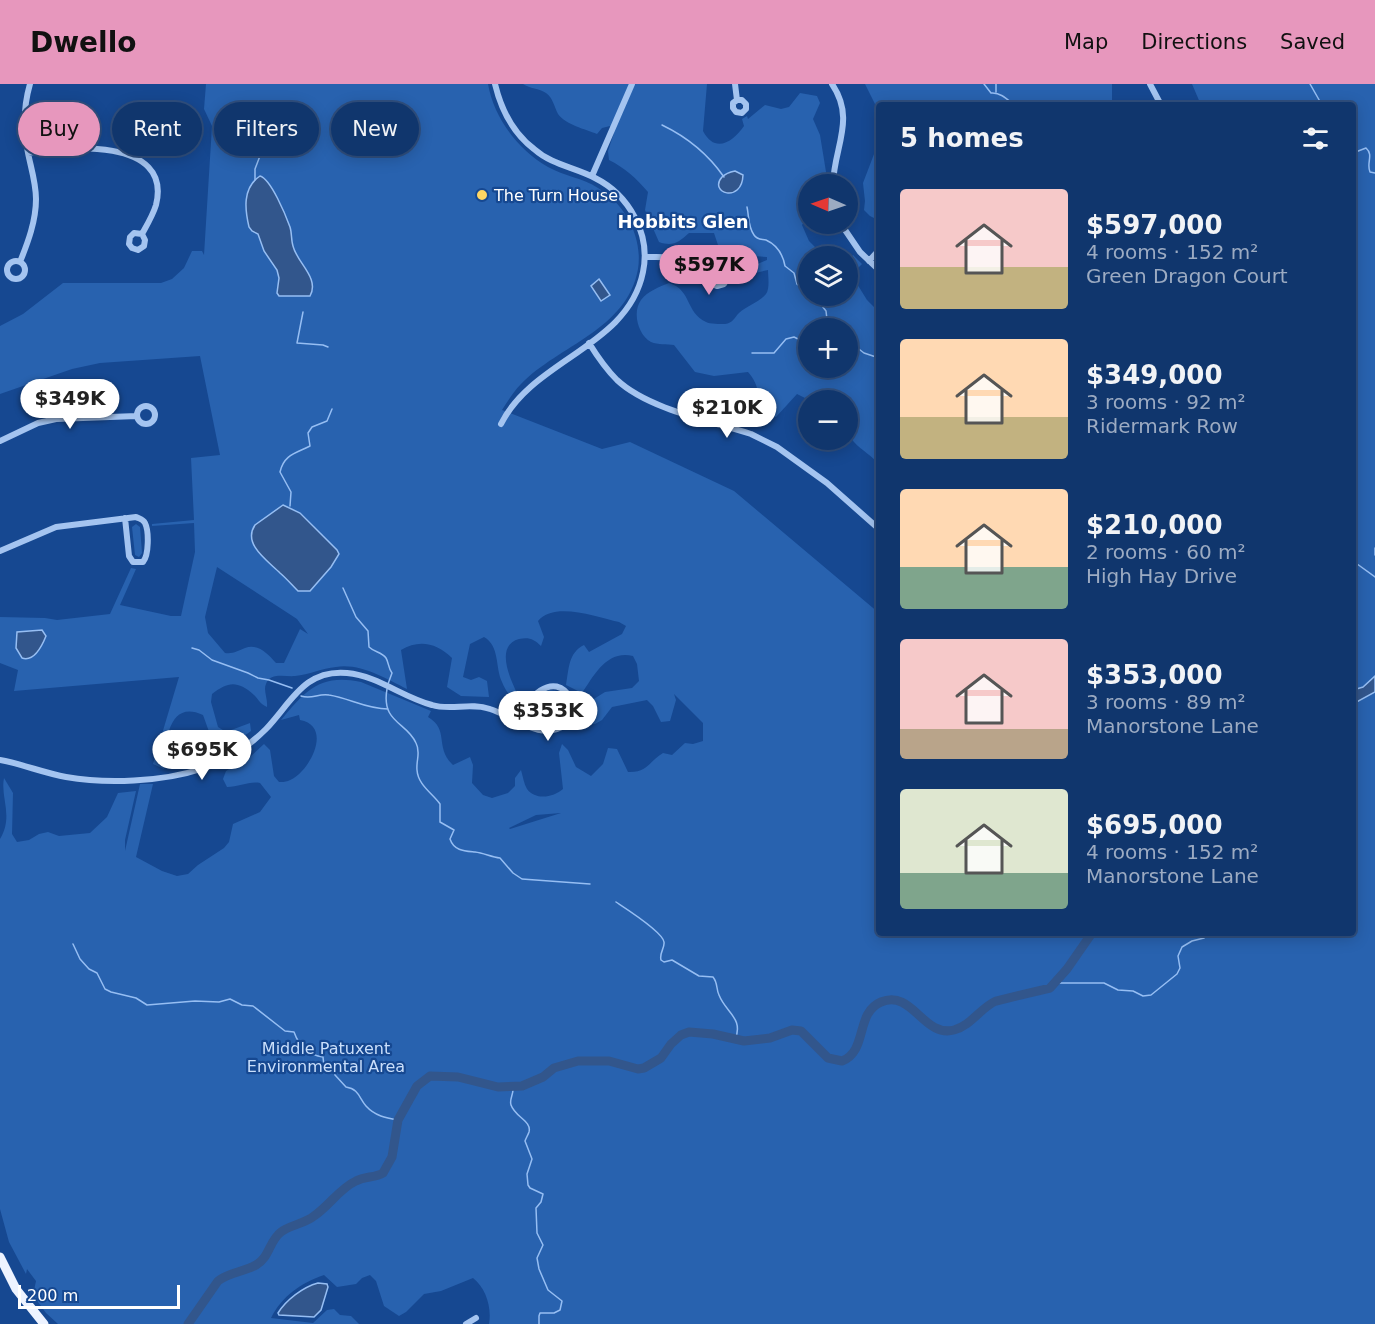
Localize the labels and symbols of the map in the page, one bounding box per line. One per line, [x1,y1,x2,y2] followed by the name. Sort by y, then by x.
[798,174,858,234] north arrow
[493,186,618,205] place label: The Turn House
[475,188,489,202] marker: The Turn House
[618,211,748,232] district label: Hobbits Glen
[667,245,751,296] pin: $597K
[28,379,112,430] pin: $349K
[685,388,769,439] pin: $210K
[506,691,590,742] pin: $353K
[160,730,244,781] pin: $695K
[247,1039,405,1076] park label: Middle Patuxent Environmental Area
[18,1282,180,1310] scale bar

